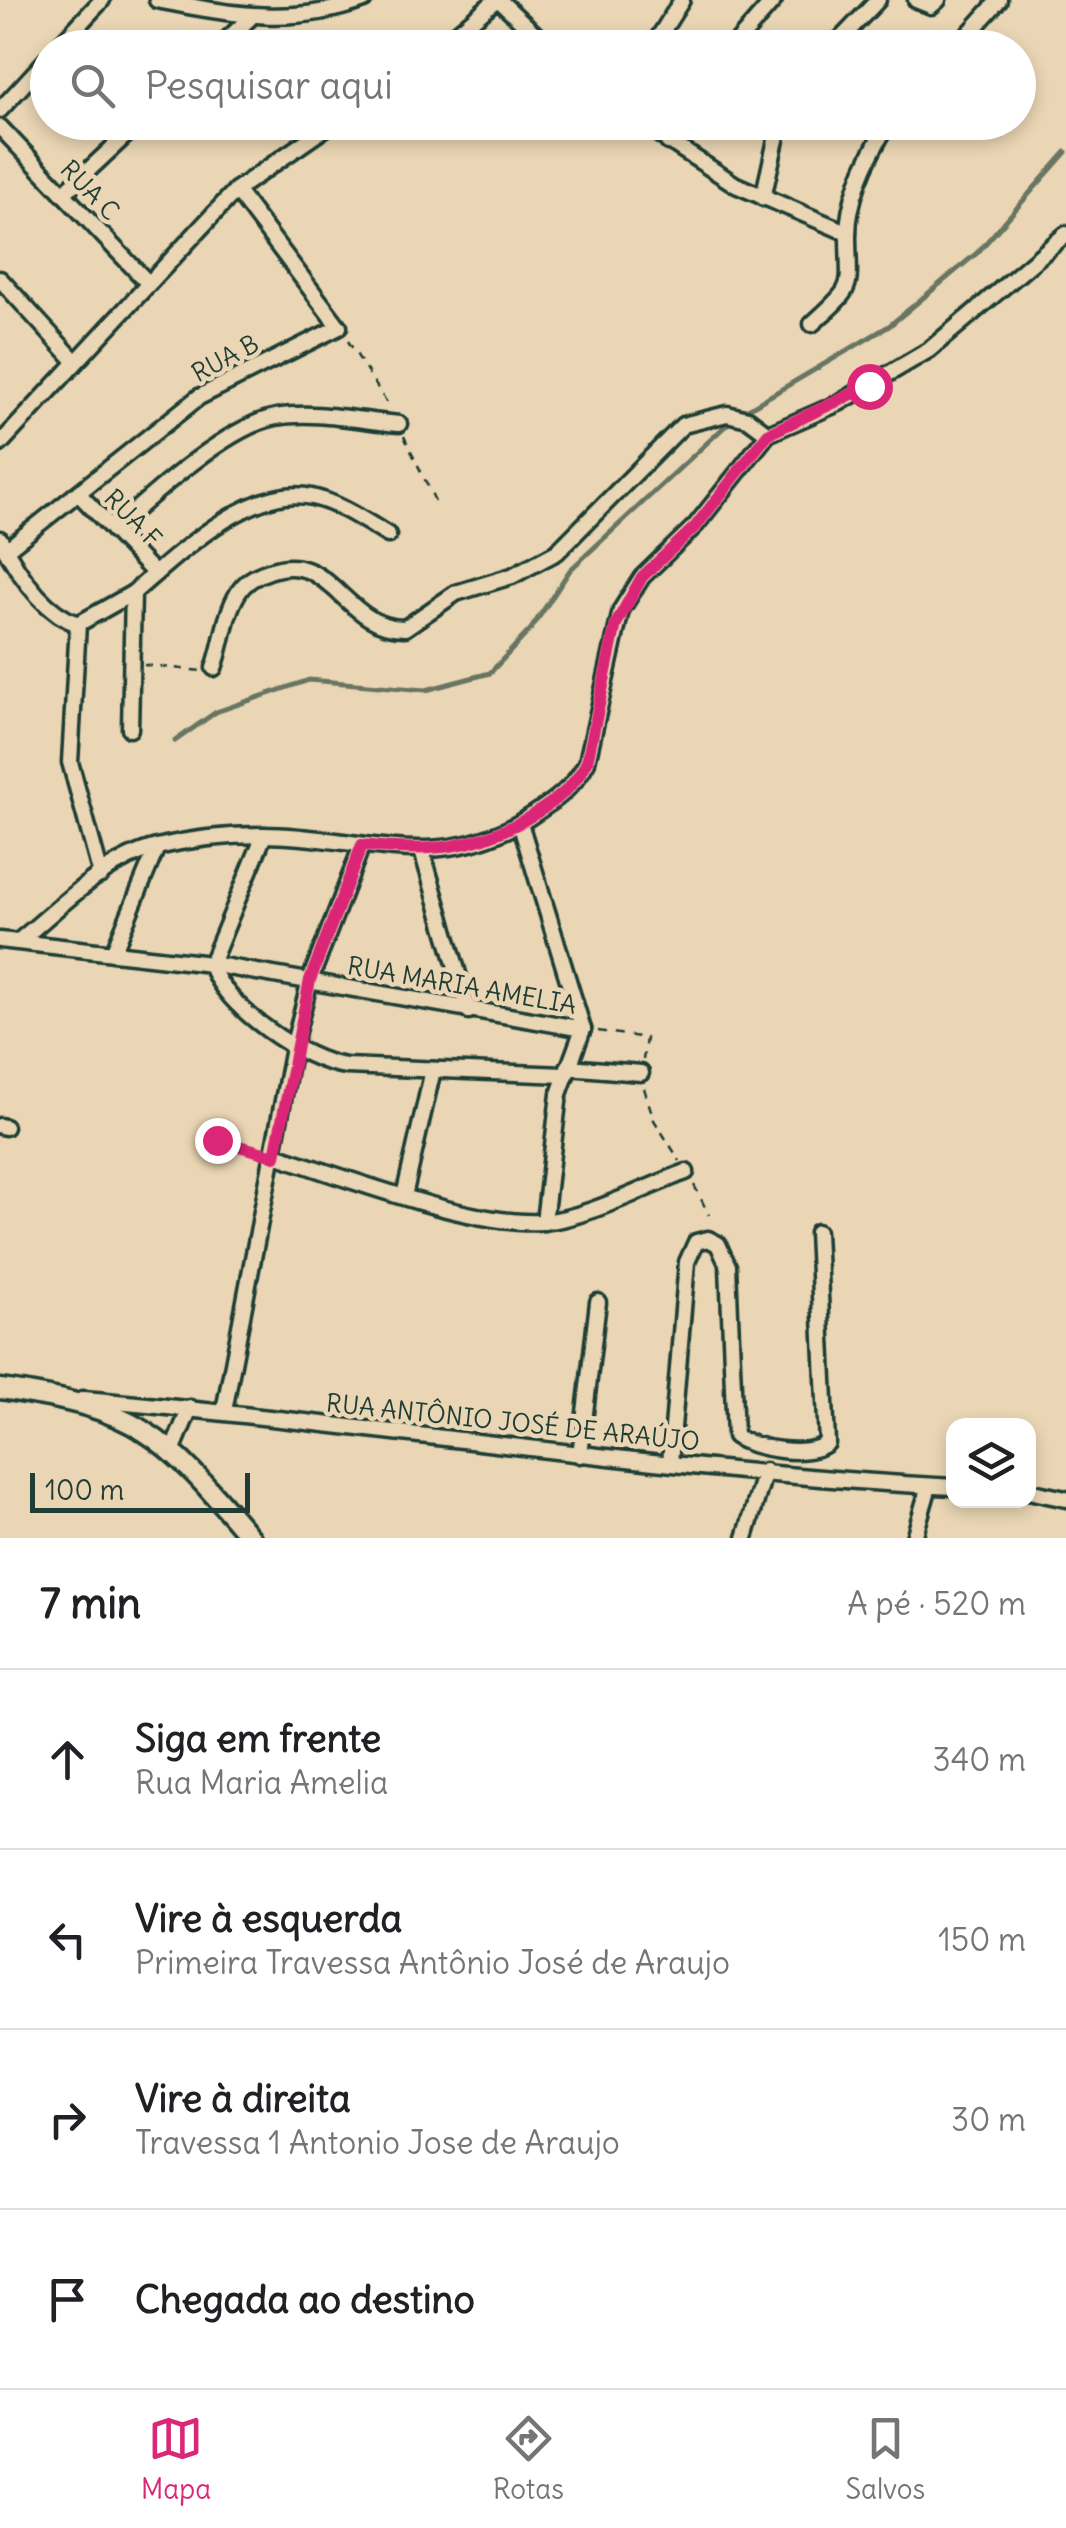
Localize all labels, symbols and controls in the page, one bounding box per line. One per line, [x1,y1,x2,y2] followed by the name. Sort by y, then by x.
[30,30,1036,140] search box
[65,58,120,113] icon: search
[145,62,393,109] text: Pesquisar aqui
[54,153,126,227] street label: RUA C
[186,327,264,389] street label: RUA B
[847,364,893,410] route start
[97,482,169,554] street label: RUA F
[345,949,579,1021] street label: RUA MARIA AMELIA
[195,1118,241,1164] route end
[325,1386,701,1458] street label: RUA ANTÔNIO JOSÉ DE ARAÚJO
[946,1418,1036,1508] map controls
[946,1418,1036,1508] button: layers
[30,1468,250,1512] scale bar
[45,1472,124,1508] text: 100 m
[40,1577,141,1629] text: 7 min
[847,1583,1026,1624] text: A pé · 520 m
[135,1715,381,1762] text: Siga em frente
[40,1732,95,1787] icon: ahead
[933,1739,1026,1780] text: 340 m
[135,1762,388,1803] text: Rua Maria Amelia
[135,1895,402,1942] text: Vire à esquerda
[40,1912,95,1967] icon: left
[938,1919,1026,1960] text: 150 m
[135,1942,730,1983] text: Primeira Travessa Antônio José de Araujo
[135,2075,351,2122] text: Vire à direita
[40,2092,95,2147] icon: right
[951,2099,1026,2140] text: 30 m
[135,2122,620,2163] text: Travessa 1 Antonio Jose de Araujo
[40,2272,95,2327] icon: arrive
[135,2276,475,2323] text: Chegada ao destino
[141,2411,211,2507] tab: Mapa
[493,2411,564,2507] tab: Rotas
[845,2411,925,2507] tab: Salvos

